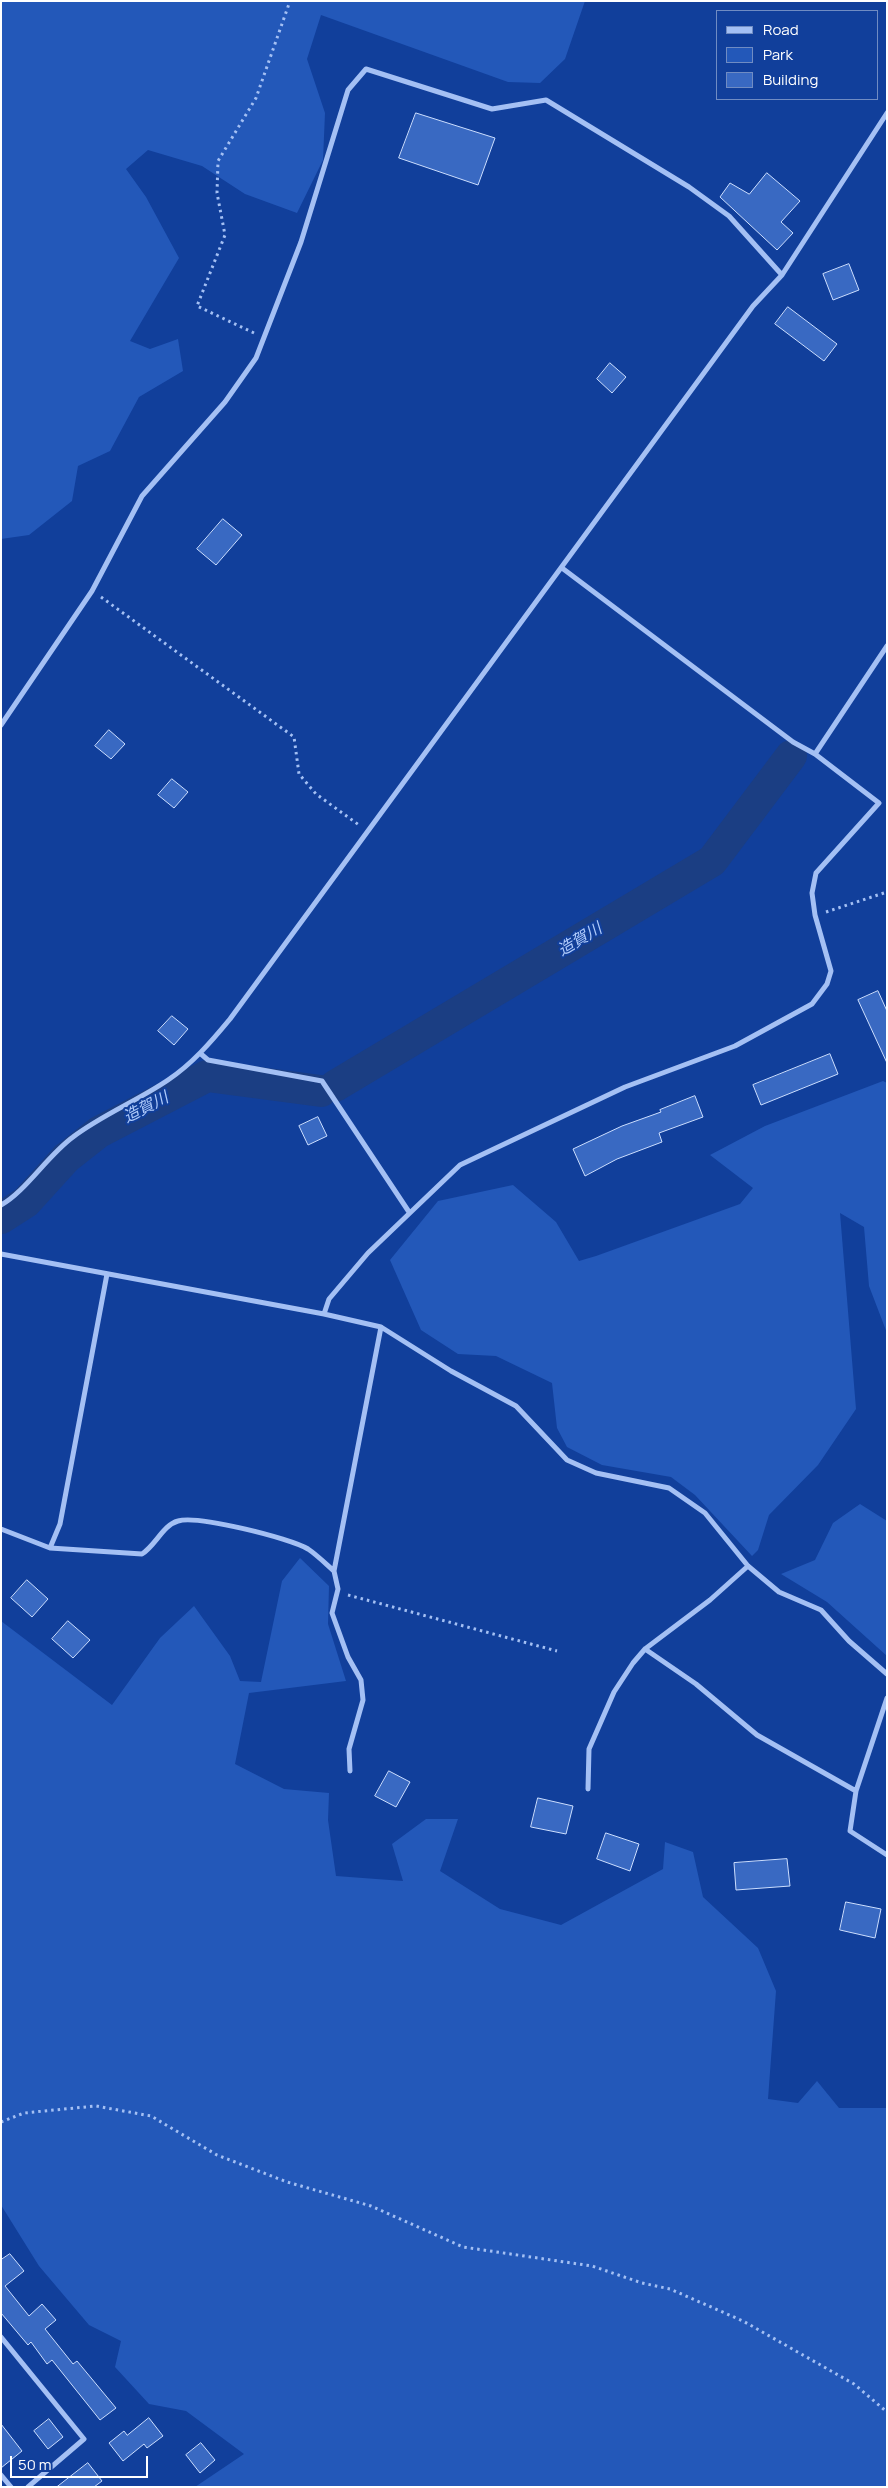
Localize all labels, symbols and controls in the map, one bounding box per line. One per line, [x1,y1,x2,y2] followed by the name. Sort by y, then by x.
[716,10,878,100] legend
[763,19,799,40] text: Road
[763,44,793,65] text: Park
[763,69,818,90] text: Building
[554,919,606,961] water label: 造賀川
[120,1089,172,1127] water label: 造賀川
[12,2446,150,2478] scale bar
[18,2454,52,2475] text: 50 m

